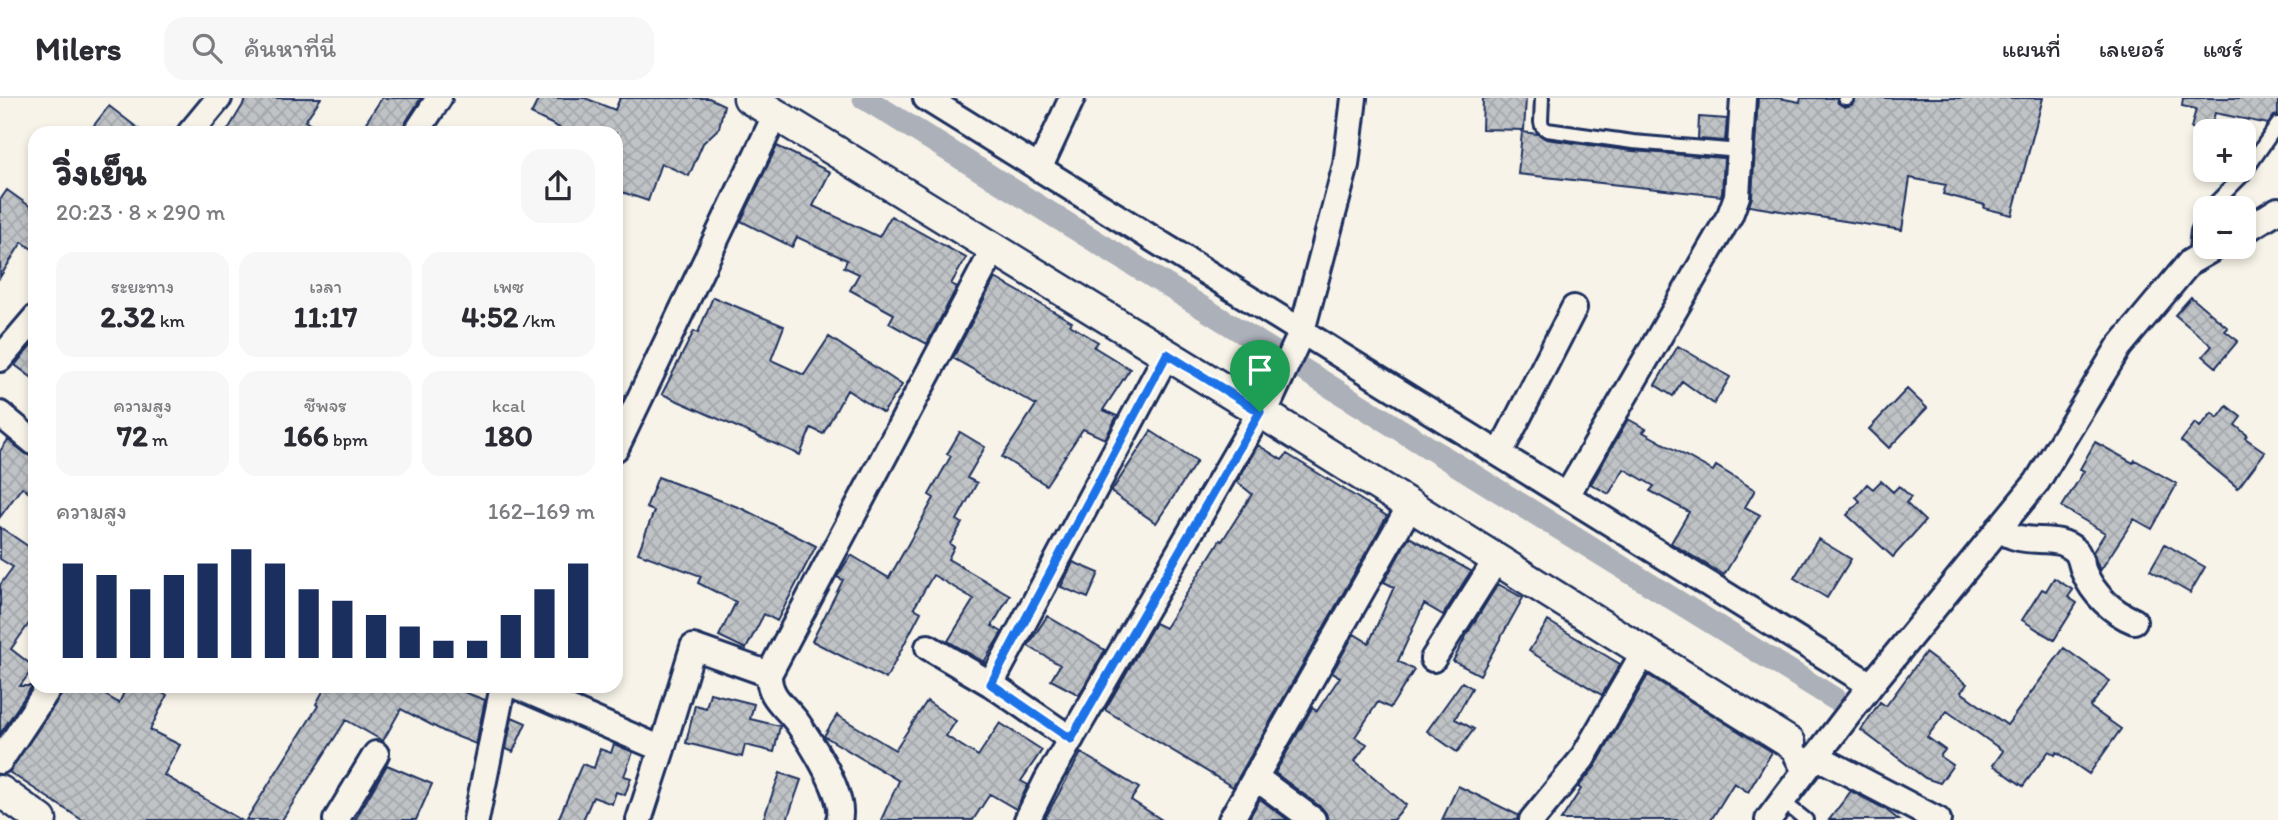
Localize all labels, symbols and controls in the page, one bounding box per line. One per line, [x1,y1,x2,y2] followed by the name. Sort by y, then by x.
[164,17,654,80] search box
[35,29,122,68] text: Milers
[188,29,226,67] icon: search
[244,32,336,64] text: ค้นหาที่นี่
[2002,34,2061,63] text: แผนที่
[2099,34,2165,63] text: เลเยอร์
[2203,34,2243,63] text: แชร์
[2193,119,2256,259] map controls
[2193,119,2256,182] button: +
[56,149,147,195] text: วิ่งเย็น
[521,149,595,223] button: share
[2193,196,2256,259] button: −
[56,198,225,226] text: 20:23 · 8 × 290 m
[111,275,174,298] text: ระยะทาง
[309,275,342,298] text: เวลา
[493,275,524,298] text: เพซ
[100,298,155,335] text: 2.32
[294,298,358,335] text: 11:17
[461,298,518,335] text: 4:52
[155,309,185,332] text: km
[518,309,556,332] text: /km
[1230,340,1290,412] pin
[1241,351,1279,389] icon: arrive
[113,394,172,417] text: ความสูง
[304,394,347,417] text: ชีพจร
[492,394,525,417] text: kcal
[117,417,148,454] text: 72
[283,417,329,454] text: 166
[484,417,533,454] text: 180
[148,428,168,451] text: m
[329,428,368,451] text: bpm
[56,497,127,525] text: ความสูง
[488,497,595,525] text: 162–169 m

